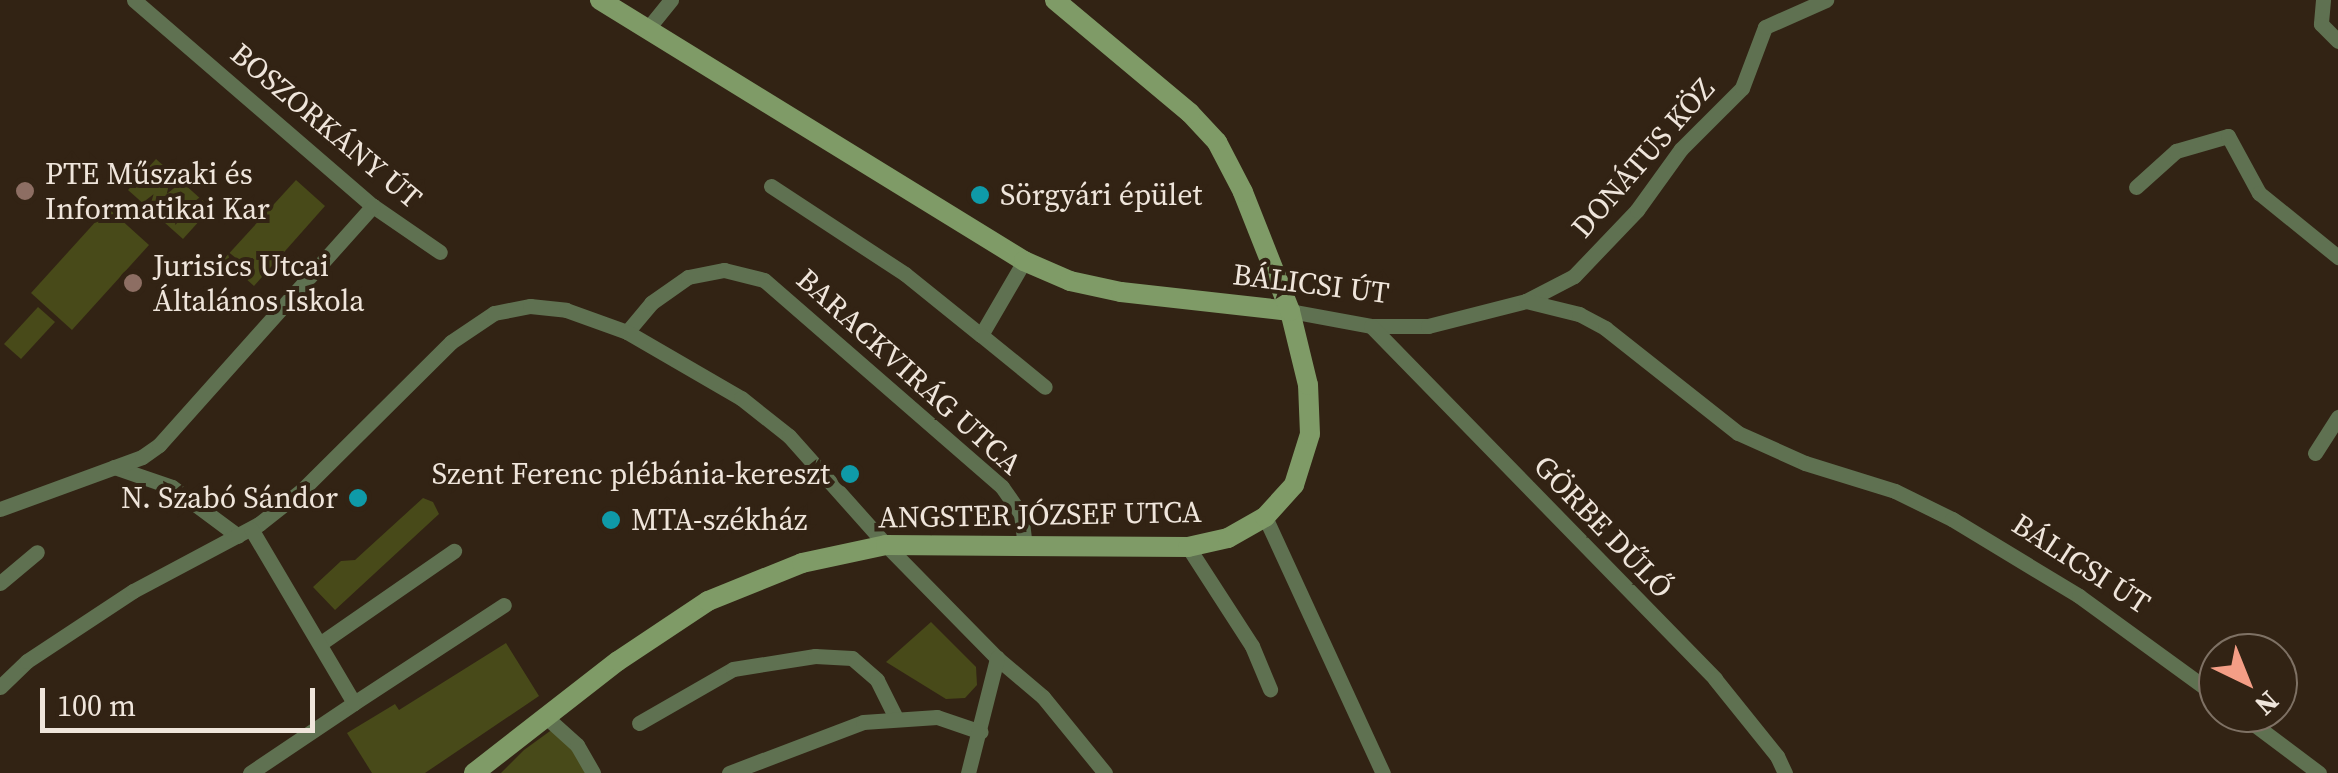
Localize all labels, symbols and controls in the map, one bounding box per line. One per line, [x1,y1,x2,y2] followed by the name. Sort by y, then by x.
[223,35,429,217] street label: BOSZORKÁNY ÚT
[1564,71,1722,245] street label: DONÁTUS KÖZ
[45,156,270,226] place label: PTE Műszaki és Informatikai Kar
[1000,177,1202,213] place label: Sörgyári épület
[14,180,36,202] marker: PTE Műszaki és Informatikai Kar
[969,184,991,206] marker: Sörgyári épület
[153,248,364,318] place label: Jurisics Utcai Általános Iskola
[1231,257,1391,311] street label: BÁLICSI ÚT
[789,261,1029,483] street label: BARACKVIRÁG UTCA
[122,272,144,294] marker: Jurisics Utcai Általános Iskola
[1526,448,1680,606] street label: GÖRBE DŰLŐ
[432,456,830,492] place label: Szent Ferenc plébánia-kereszt
[839,463,861,485] marker: Szent Ferenc plébánia-kereszt
[121,480,338,516] place label: N. Szabó Sándor
[347,487,369,509] marker: N. Szabó Sándor
[878,494,1202,536] street label: ANGSTER JÓZSEF UTCA
[631,502,808,538] place label: MTA-székház
[2005,506,2157,622] street label: BÁLICSI ÚT
[600,509,622,531] marker: MTA-székház
[2198,633,2298,733] north arrow
[45,668,320,730] scale bar
[2247,683,2288,724] text: N
[57,685,136,726] text: 100 m

